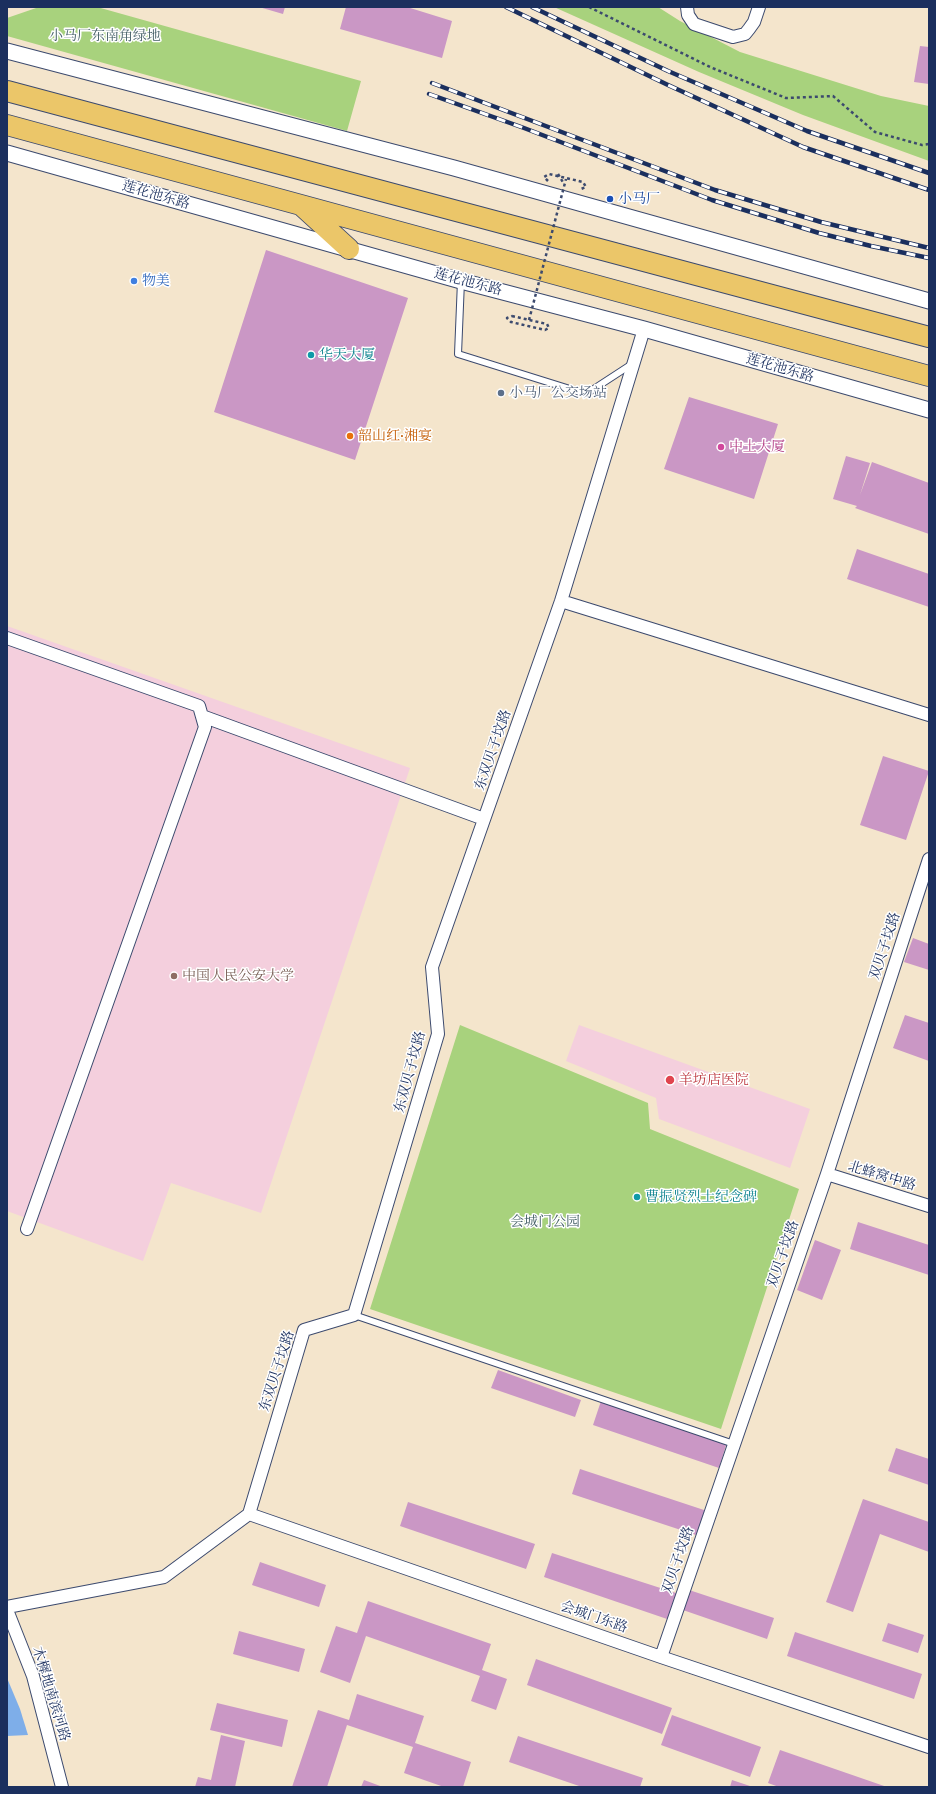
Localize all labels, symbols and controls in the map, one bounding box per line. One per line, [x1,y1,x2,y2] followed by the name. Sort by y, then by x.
[49,28,161,44] park label: 小马厂东南角绿地
[120,177,192,213] street label: 莲花池东路
[618,191,660,207] place label: 小马厂
[605,194,615,204] marker: 小马厂
[432,265,504,299] street label: 莲花池东路
[142,273,170,289] place label: 物美
[129,276,139,286] marker: 物美
[319,347,375,363] place label: 华天大厦
[306,350,316,360] marker: 华天大厦
[744,350,816,386] street label: 莲花池东路
[509,385,607,401] place label: 小马厂公交场站
[496,388,506,398] marker: 小马厂公交场站
[358,428,432,444] place label: 韶山红·湘宴
[345,431,355,441] marker: 韶山红·湘宴
[729,439,785,455] place label: 中土大厦
[716,442,726,452] marker: 中土大厦
[471,708,515,792] street label: 东双贝子坟路
[866,910,904,982] street label: 双贝子坟路
[182,968,294,984] place label: 中国人民公安大学
[169,971,179,981] marker: 中国人民公安大学
[391,1029,429,1115] street label: 东双贝子坟路
[679,1072,749,1088] place label: 羊坊店医院
[664,1074,676,1086] marker: 羊坊店医院
[846,1158,918,1194] street label: 北蜂窝中路
[645,1189,757,1205] place label: 曹振贤烈士纪念碑
[632,1192,642,1202] marker: 曹振贤烈士纪念碑
[510,1214,580,1230] park label: 会城门公园
[764,1218,802,1290] street label: 双贝子坟路
[256,1328,298,1414] street label: 东双贝子坟路
[659,1524,697,1596] street label: 双贝子坟路
[558,1598,630,1636] street label: 会城门东路
[29,1645,73,1743] street label: 木樨地南滨河路

